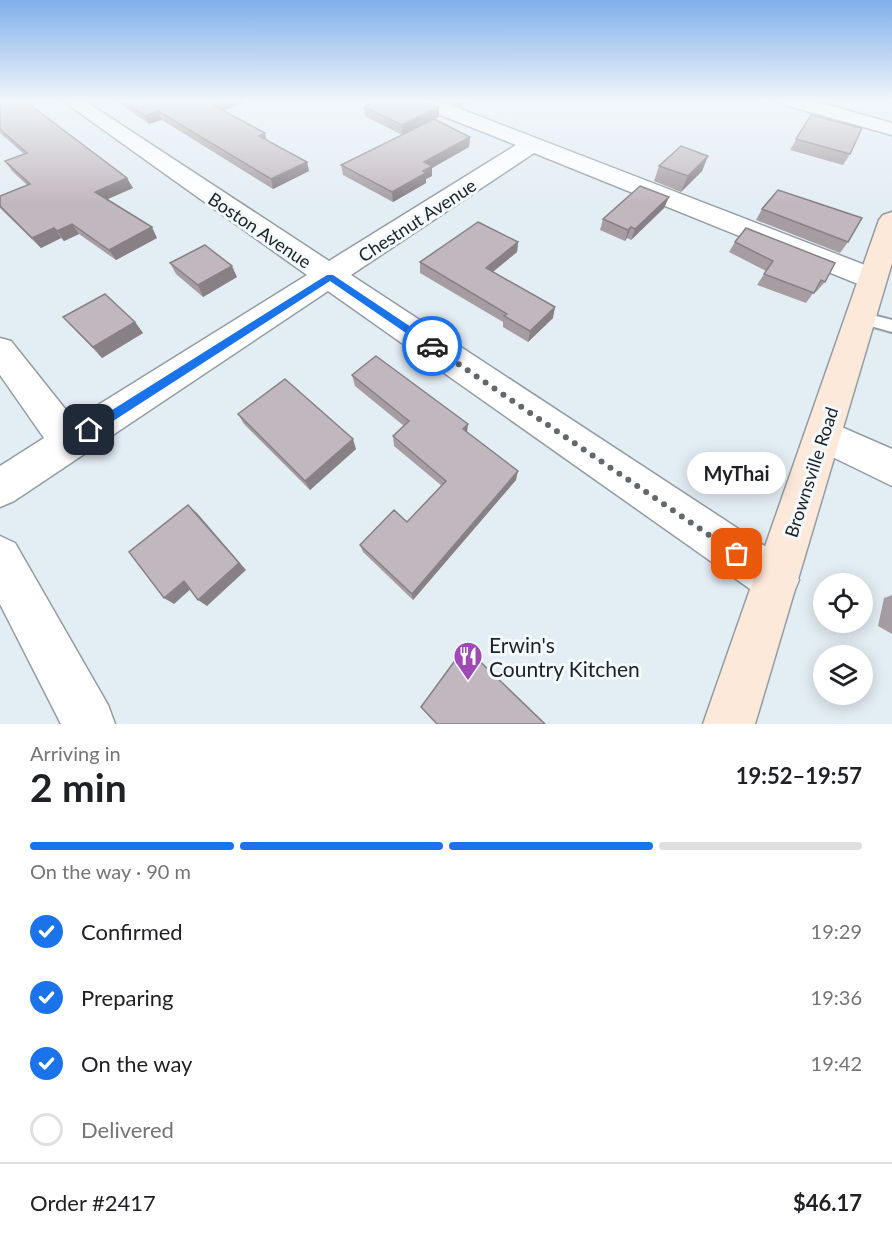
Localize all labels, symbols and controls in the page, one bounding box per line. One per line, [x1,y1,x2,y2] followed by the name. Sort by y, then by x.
[354,174,480,266] street label: Chestnut Avenue
[204,187,316,273] street label: Boston Avenue
[402,316,462,376] courier
[416,330,449,363] icon: car
[63,404,114,455] pin
[780,404,842,540] street label: Brownsville Road
[72,413,105,446] icon: home
[688,452,786,494] callout: MyThai
[704,461,769,485] text: MyThai
[711,528,762,579] pin
[720,537,753,570] icon: bag
[813,573,873,705] map controls
[813,573,873,633] button: locate
[489,632,640,681] place label: Erwin's Country Kitchen
[452,640,484,682] restaurant icon: Erwin's Country Kitchen
[813,645,873,705] button: layers
[30,741,121,765] text: Arriving in
[736,762,862,789] text: 19:52–19:57
[30,764,127,810] text: 2 min
[30,859,191,883] text: On the way · 90 m
[30,915,63,948] icon: check
[81,918,183,945] text: Confirmed
[811,919,862,943] text: 19:29
[30,981,63,1014] icon: check
[81,984,173,1011] text: Preparing
[811,985,862,1009] text: 19:36
[30,1047,63,1080] icon: check
[81,1050,192,1077] text: On the way
[811,1051,862,1075] text: 19:42
[81,1116,174,1143] text: Delivered
[30,1189,156,1216] text: Order #2417
[793,1189,862,1216] text: $46.17

